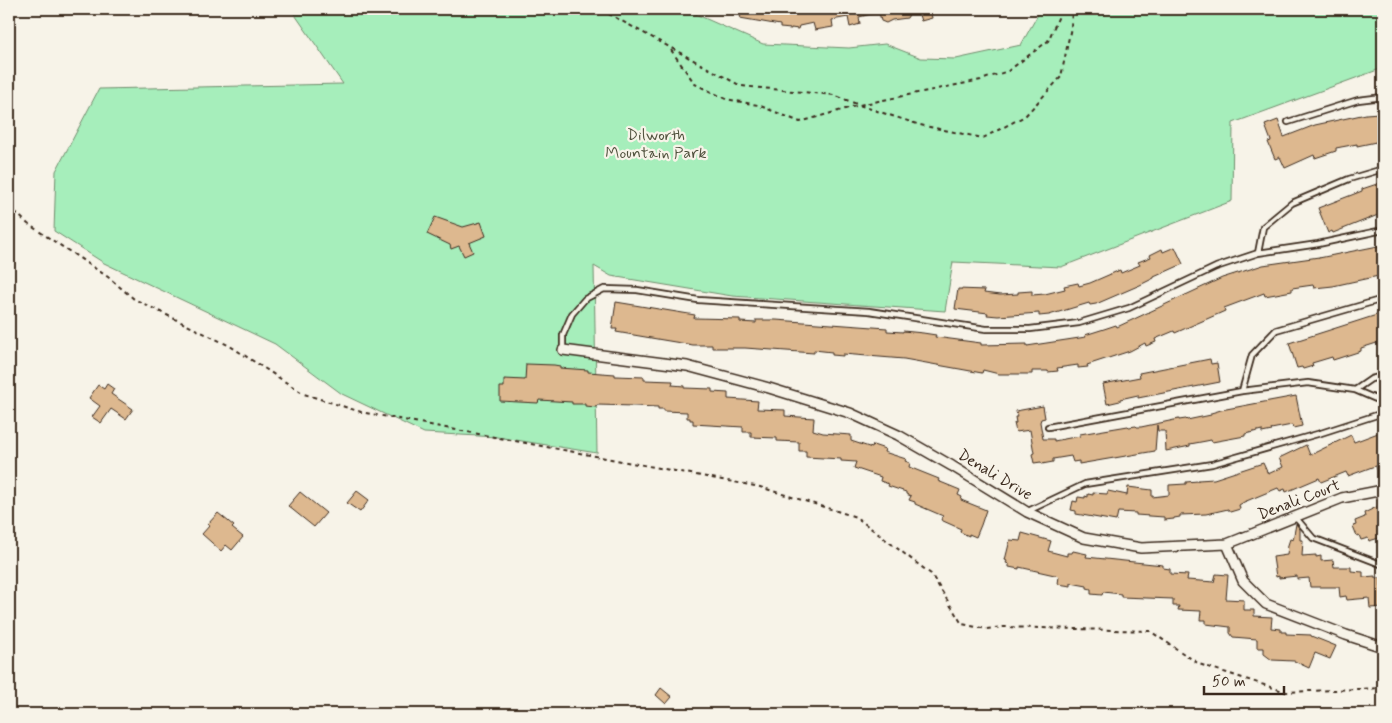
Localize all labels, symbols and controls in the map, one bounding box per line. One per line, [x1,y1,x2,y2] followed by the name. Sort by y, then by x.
[605,125,707,164] park label: Dilworth Mountain Park
[954,445,1036,505] street label: Denali Drive
[1255,475,1344,525] street label: Denali Court
[1204,663,1284,695] scale bar
[1212,672,1246,692] text: 50 m

